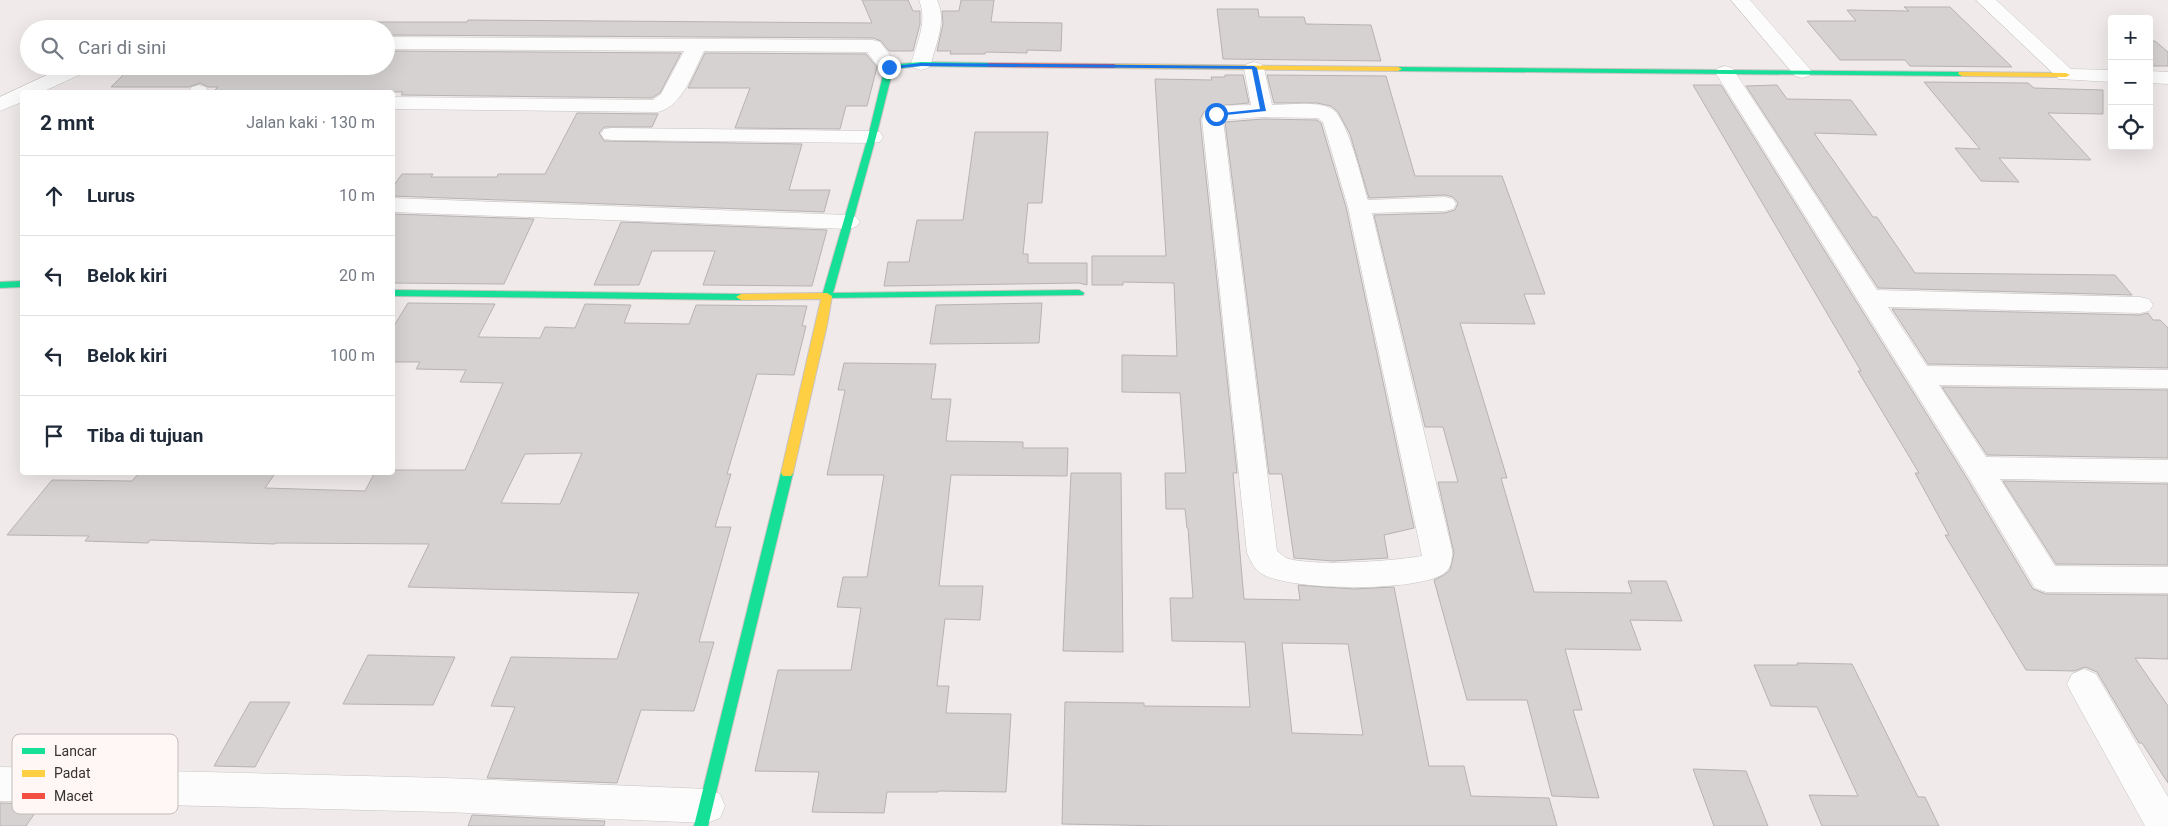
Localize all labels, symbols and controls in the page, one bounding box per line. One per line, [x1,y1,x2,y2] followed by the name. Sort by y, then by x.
[2108,15,2153,150] map controls
[2108,15,2153,60] button: +
[20,20,395,75] search box
[38,34,66,62] icon: search
[78,36,166,59] text: Cari di sini
[878,56,901,79] route end
[2108,60,2153,105] button: −
[1205,103,1228,126] route start
[2108,105,2153,150] button: locate
[40,111,94,135] text: 2 mnt
[246,113,375,132] text: Jalan kaki · 130 m
[40,182,68,210] icon: ahead
[87,184,135,207] text: Lurus
[339,186,375,205] text: 10 m
[40,262,68,290] icon: left
[87,264,167,287] text: Belok kiri
[339,266,375,285] text: 20 m
[40,342,68,370] icon: left
[87,344,167,367] text: Belok kiri
[330,346,375,365] text: 100 m
[40,422,68,450] icon: arrive
[87,424,203,447] text: Tiba di tujuan
[12,734,178,814] legend
[54,743,97,759] text: Lancar
[54,765,91,781] text: Padat
[54,788,94,804] text: Macet

